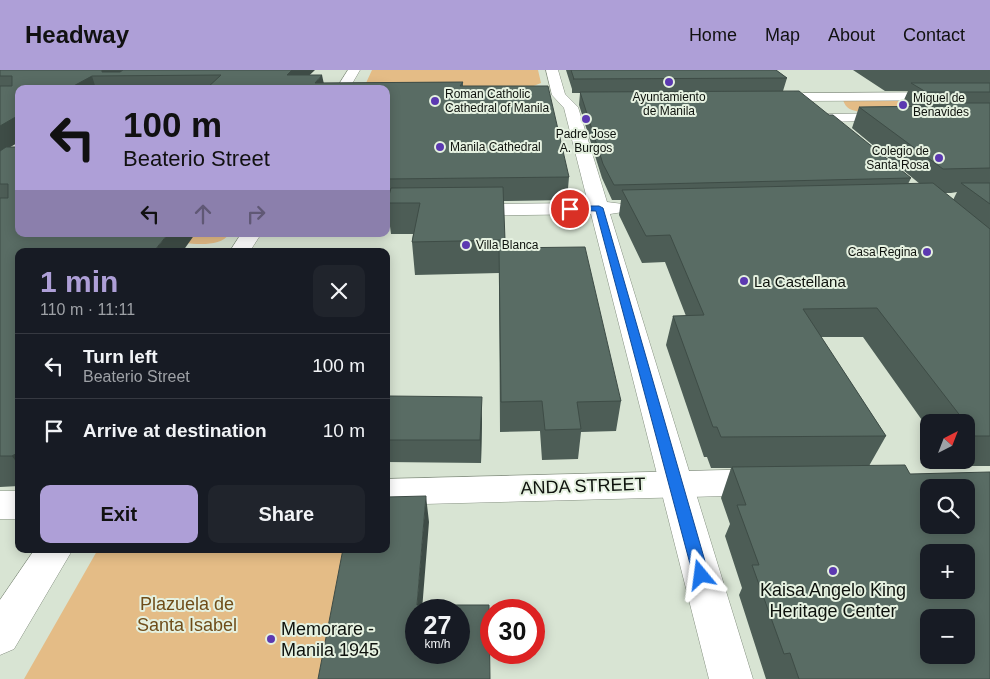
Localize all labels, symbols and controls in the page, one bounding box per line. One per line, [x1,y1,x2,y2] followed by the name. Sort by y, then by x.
[25,21,129,48] text: Headway
[689,25,737,45] text: Home
[765,25,800,45] text: Map
[828,25,875,45] text: About
[903,25,965,45] text: Contact
[663,76,675,88] marker: Ayuntamiento de Manila
[445,87,549,115] place label: Roman Catholic Cathedral of Manila
[632,90,706,118] place label: Ayuntamiento de Manila
[913,91,969,119] place label: Miguel de Benavides
[429,95,441,107] marker: Roman Catholic Cathedral of Manila
[897,99,909,111] marker: Miguel de Benavides
[40,105,105,170] icon: left
[123,105,222,144] text: 100 m
[580,113,592,125] marker: Padre Jose A. Burgos
[556,127,617,155] place label: Padre Jose A. Burgos
[450,140,541,154] place label: Manila Cathedral
[434,141,446,153] marker: Manila Cathedral
[866,144,929,172] place label: Colegio de Santa Rosa
[123,146,270,171] text: Beaterio Street
[933,152,945,164] marker: Colegio de Santa Rosa
[549,188,591,230] pin
[556,195,584,223] icon: arrive
[136,200,164,228] icon: left
[189,200,217,228] icon: ahead
[242,200,270,228] icon: right
[476,238,539,252] place label: Villa Blanca
[460,239,472,251] marker: Villa Blanca
[848,245,917,259] place label: Casa Regina
[921,246,933,258] marker: Casa Regina
[40,265,118,298] text: 1 min
[313,265,365,317] button: close
[754,273,846,290] place label: La Castellana
[738,275,750,287] marker: La Castellana
[40,301,135,318] text: 110 m · 11:11
[83,346,158,367] text: Turn left
[40,352,68,380] icon: left
[312,355,365,376] text: 100 m
[83,368,190,385] text: Beaterio Street
[920,414,975,469] north arrow
[920,414,975,664] map controls
[40,417,68,445] icon: arrive
[83,420,267,441] text: Arrive at destination
[323,420,365,441] text: 10 m
[520,474,646,498] street label: ANDA STREET
[920,479,975,534] button: search
[40,485,198,543] button: Exit
[208,485,365,543] button: Share
[920,544,975,599] button: +
[674,548,726,600] position arrow
[827,565,839,577] marker: Kaisa Angelo King Heritage Center
[760,580,906,621] place label: Kaisa Angelo King Heritage Center
[137,594,237,635] park label: Plazuela de Santa Isabel
[480,599,545,664] speed limit sign: 30
[920,609,975,664] button: −
[424,611,451,639] text: 27
[281,619,379,660] place label: Memorare - Manila 1945
[265,633,277,645] marker: Memorare - Manila 1945
[424,637,451,651] text: km/h

